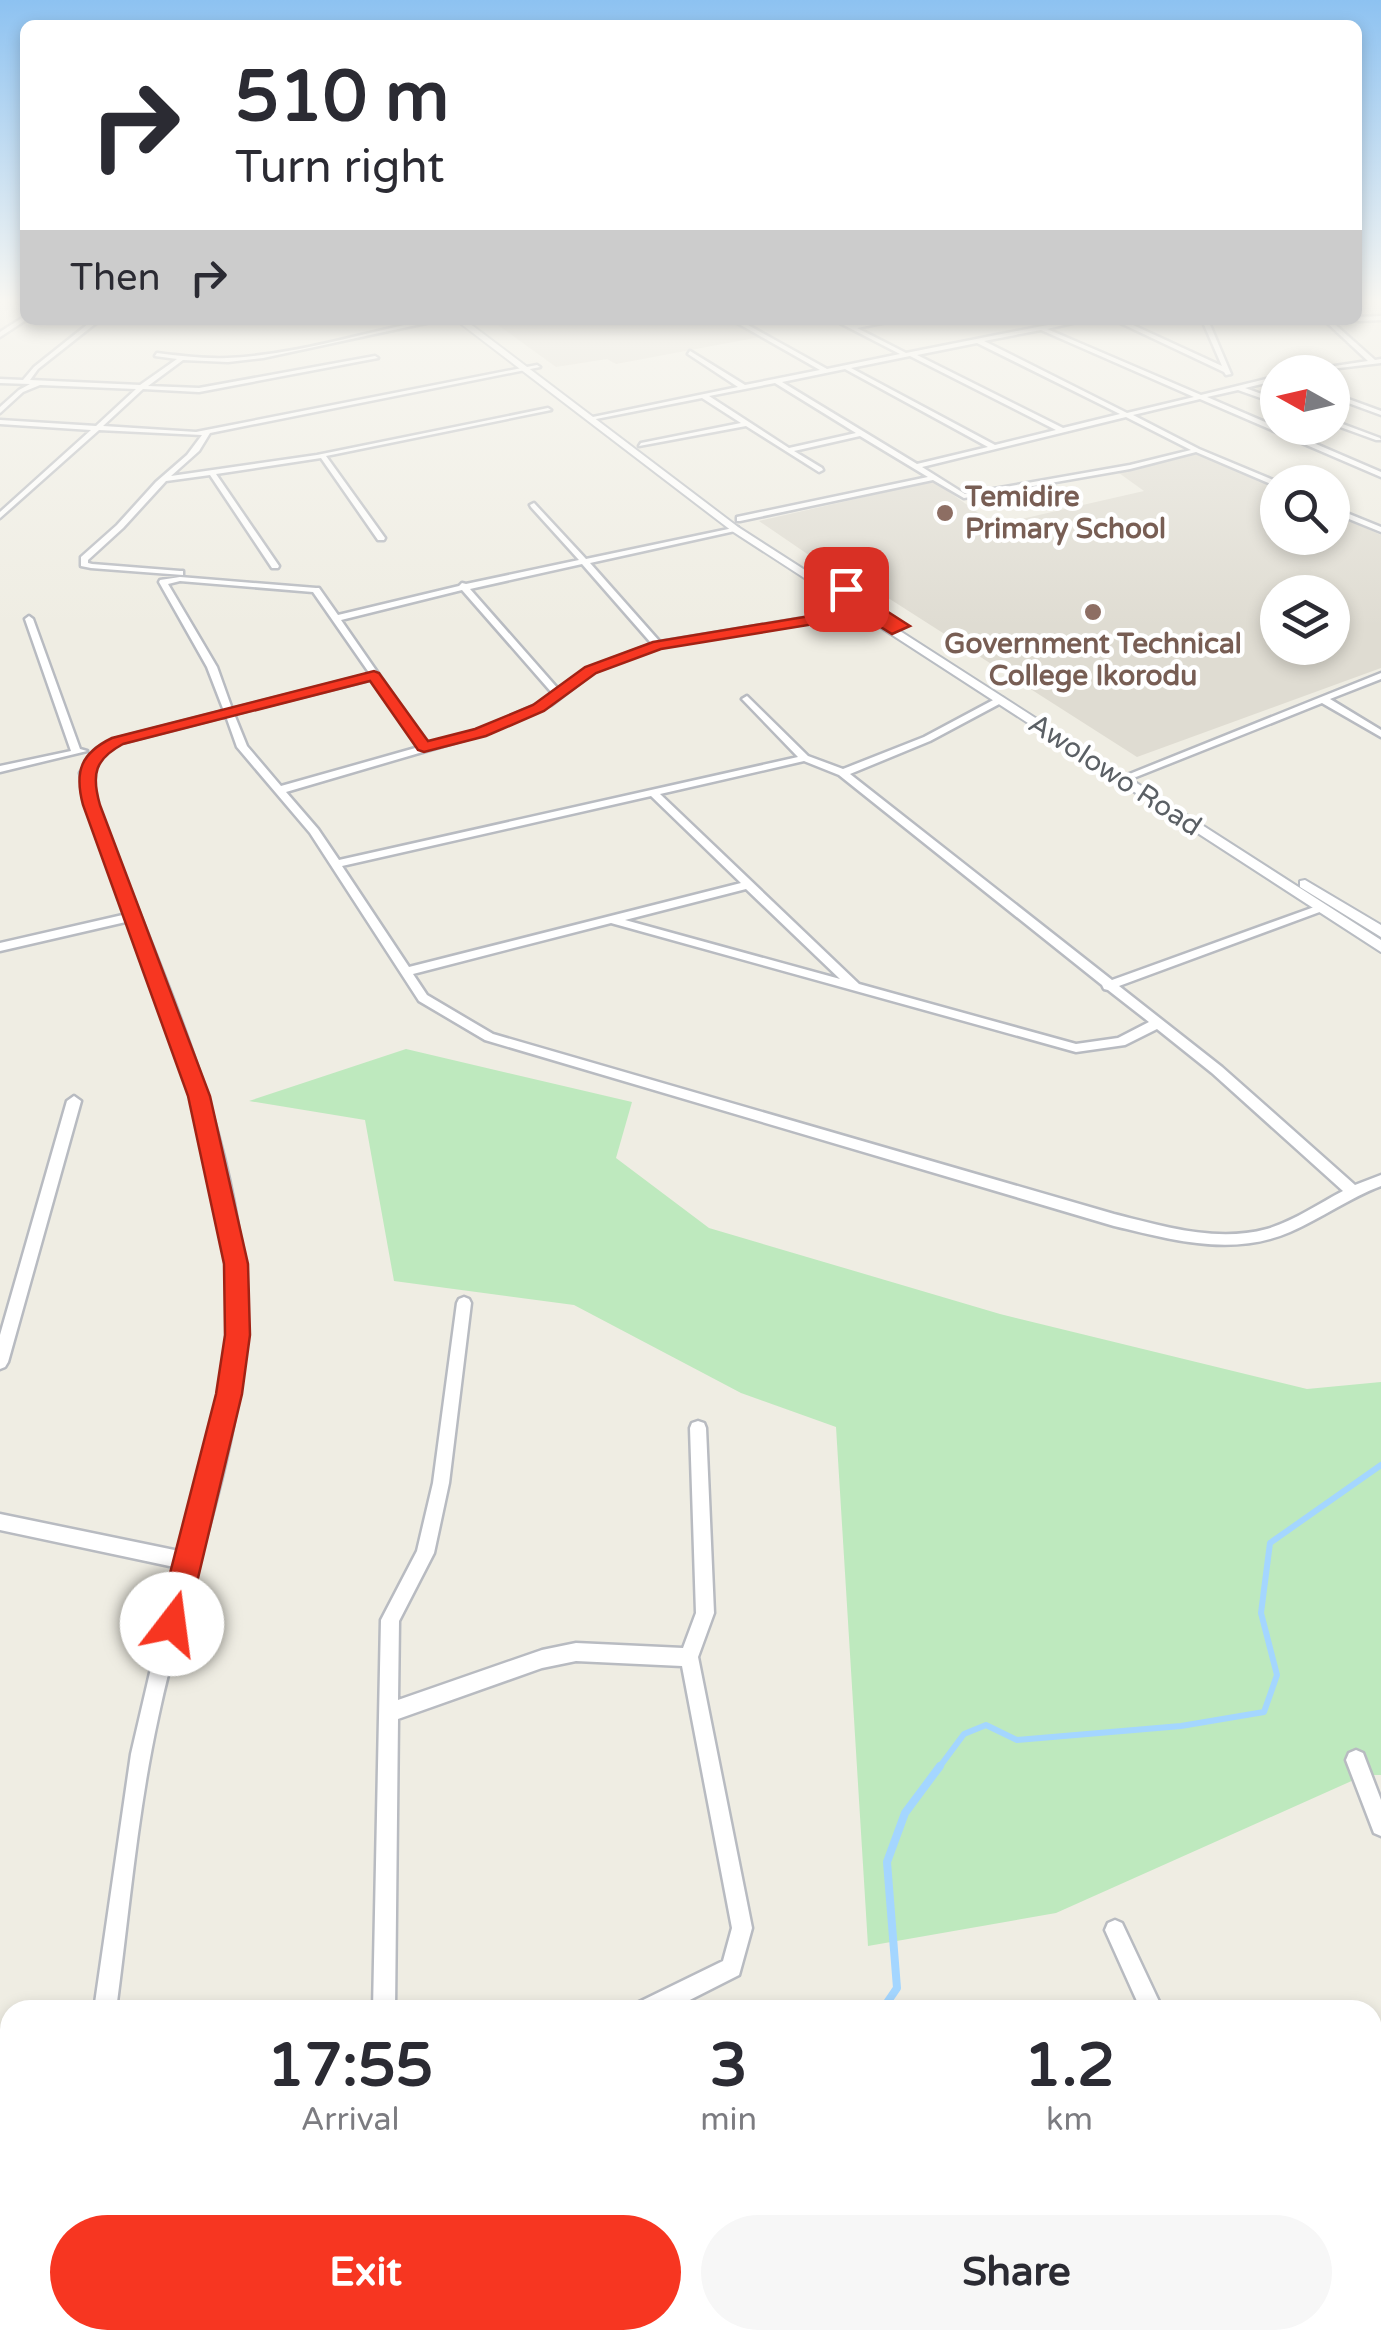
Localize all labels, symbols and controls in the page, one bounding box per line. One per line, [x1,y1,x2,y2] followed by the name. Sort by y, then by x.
[235,56,449,140] text: 510 m
[70,60,200,190] icon: right
[235,141,444,195] text: Turn right
[181,250,236,305] icon: right
[70,255,161,301] text: Then
[1260,355,1350,445] north arrow
[1260,355,1350,665] map controls
[1260,465,1350,555] button: search
[964,480,1166,546] place label: Temidire Primary School
[934,502,956,524] marker: Temidire Primary School
[804,547,889,632] pin
[819,562,874,617] icon: arrive
[1260,575,1350,665] button: layers
[1082,601,1104,623] marker: Government Technical College Ikorodu
[944,627,1242,693] place label: Government Technical College Ikorodu
[1022,706,1208,844] street label: Awolowo Road
[120,1572,224,1676] position arrow
[267,2030,433,2102] text: 17:55
[710,2030,748,2102] text: 3
[1024,2030,1115,2102] text: 1.2
[301,2101,400,2139] text: Arrival
[700,2101,757,2139] text: min
[1046,2101,1093,2139] text: km
[50,2215,681,2330] button: Exit
[701,2215,1332,2330] button: Share

